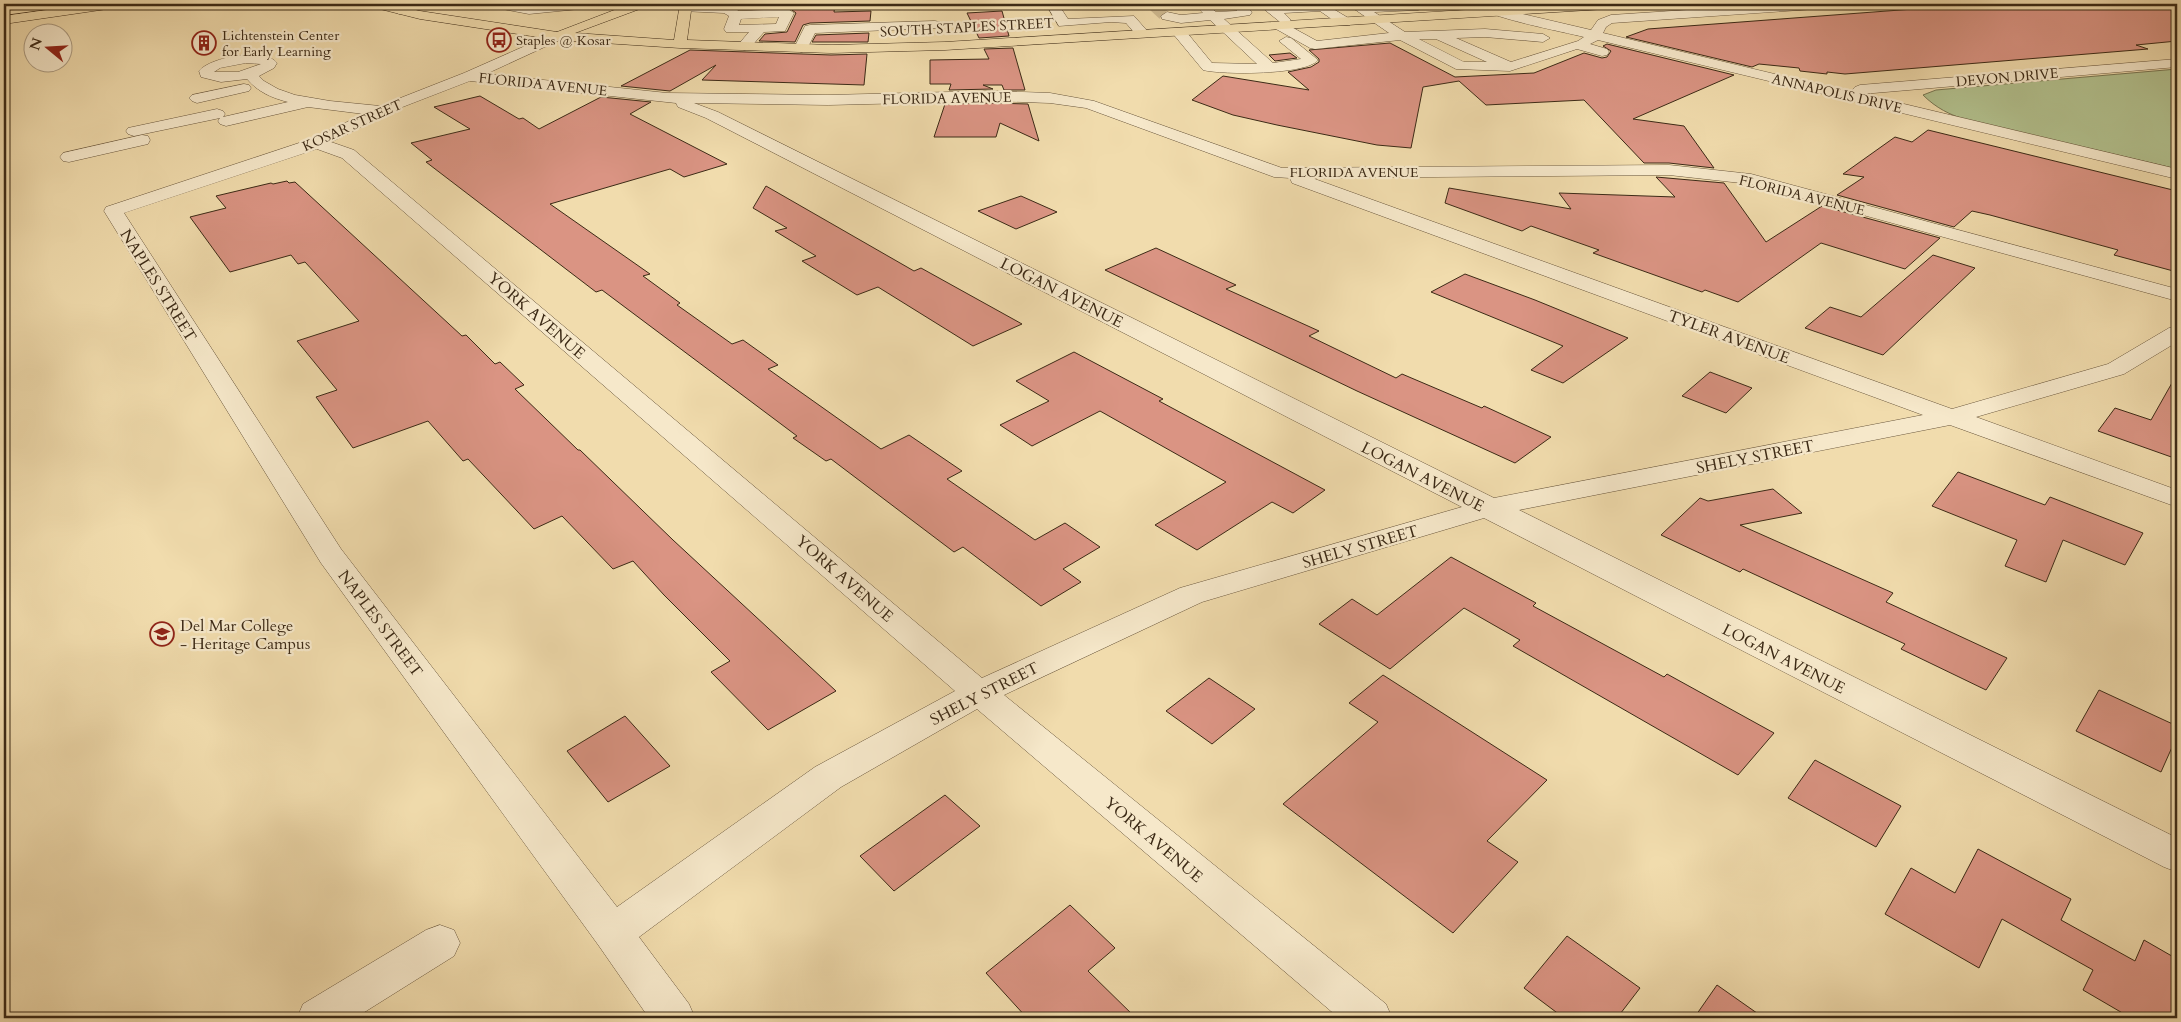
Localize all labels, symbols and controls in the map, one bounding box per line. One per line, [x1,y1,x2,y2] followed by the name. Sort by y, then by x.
[880,13,1055,42] street label: SOUTH STAPLES STREET
[22,22,72,72] north arrow
[222,26,340,61] place label: Lichtenstein Center for Early Learning
[486,27,512,53] bus stop icon: Staples @ Kosar
[191,30,217,56] building icon: Lichtenstein Center for Early Learning
[516,31,611,50] place label: Staples @ Kosar
[25,35,47,53] text: N
[1955,64,2059,91] street label: DEVON DRIVE
[478,68,608,101] street label: FLORIDA AVENUE
[1770,69,1904,118] street label: ANNAPOLIS DRIVE
[882,88,1012,109] street label: FLORIDA AVENUE
[299,95,405,156] street label: KOSAR STREET
[1289,163,1419,182] street label: FLORIDA AVENUE
[1737,171,1867,220] street label: FLORIDA AVENUE
[115,225,202,346] street label: NAPLES STREET
[996,252,1127,333] street label: LOGAN AVENUE
[483,267,590,364] street label: YORK AVENUE
[1665,305,1793,369] street label: TYLER AVENUE
[1694,435,1816,479] street label: SHELY STREET
[1357,436,1488,517] street label: LOGAN AVENUE
[1300,520,1421,574] street label: SHELY STREET
[791,530,898,627] street label: YORK AVENUE
[333,566,428,682] street label: NAPLES STREET
[180,615,310,655] place label: Del Mar College - Heritage Campus
[1718,618,1849,699] street label: LOGAN AVENUE
[149,621,175,647] school or university icon: Del Mar College - Heritage Campus
[926,657,1043,731] street label: SHELY STREET
[1099,792,1207,888] street label: YORK AVENUE

